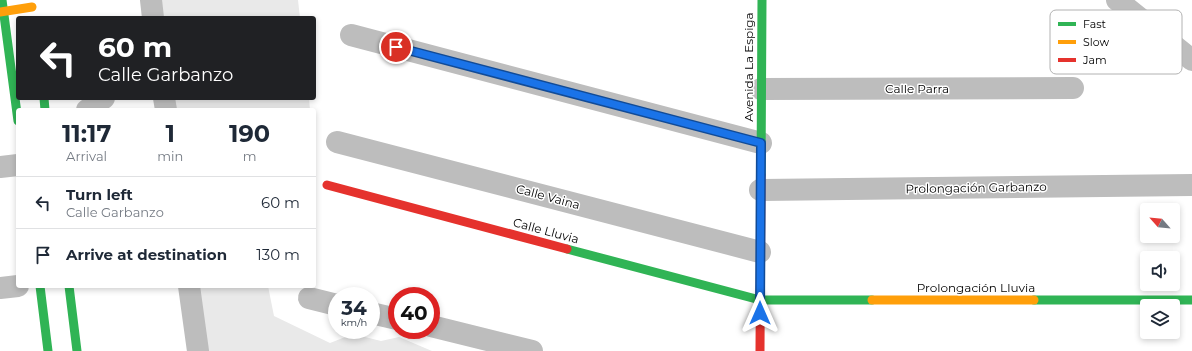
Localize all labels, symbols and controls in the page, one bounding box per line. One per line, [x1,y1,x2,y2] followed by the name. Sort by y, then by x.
[1050,10,1182,74] legend
[741,12,756,122] street label: Avenida La Espiga
[1083,17,1107,31] text: Fast
[98,30,172,64] text: 60 m
[379,30,413,64] pin
[32,32,84,84] icon: left
[1083,35,1109,49] text: Slow
[385,36,407,58] icon: arrive
[1082,53,1107,67] text: Jam
[98,64,233,86] text: Calle Garbanzo
[885,81,949,96] street label: Calle Parra
[62,119,111,148] text: 11:17
[165,119,175,148] text: 1
[229,119,270,148] text: 190
[66,148,107,164] text: Arrival
[157,148,183,164] text: min
[243,148,257,164] text: m
[905,179,1047,196] street label: Prolongación Garbanzo
[515,181,582,212] street label: Calle Vaina
[66,185,133,204] text: Turn left
[32,192,54,214] icon: left
[261,193,300,212] text: 60 m
[1140,203,1180,243] north arrow
[1140,203,1180,339] map controls
[66,204,164,220] text: Calle Garbanzo
[512,215,581,247] street label: Calle Lluvia
[32,244,54,266] icon: arrive
[66,245,227,264] text: Arrive at destination
[256,245,300,264] text: 130 m
[1140,251,1180,291] button: sound
[917,280,1035,295] street label: Prolongación Lluvia
[388,287,440,339] speed limit sign: 40
[739,292,781,334] position arrow
[341,296,367,320] text: 34
[1140,299,1180,339] button: layers
[341,316,367,329] text: km/h

